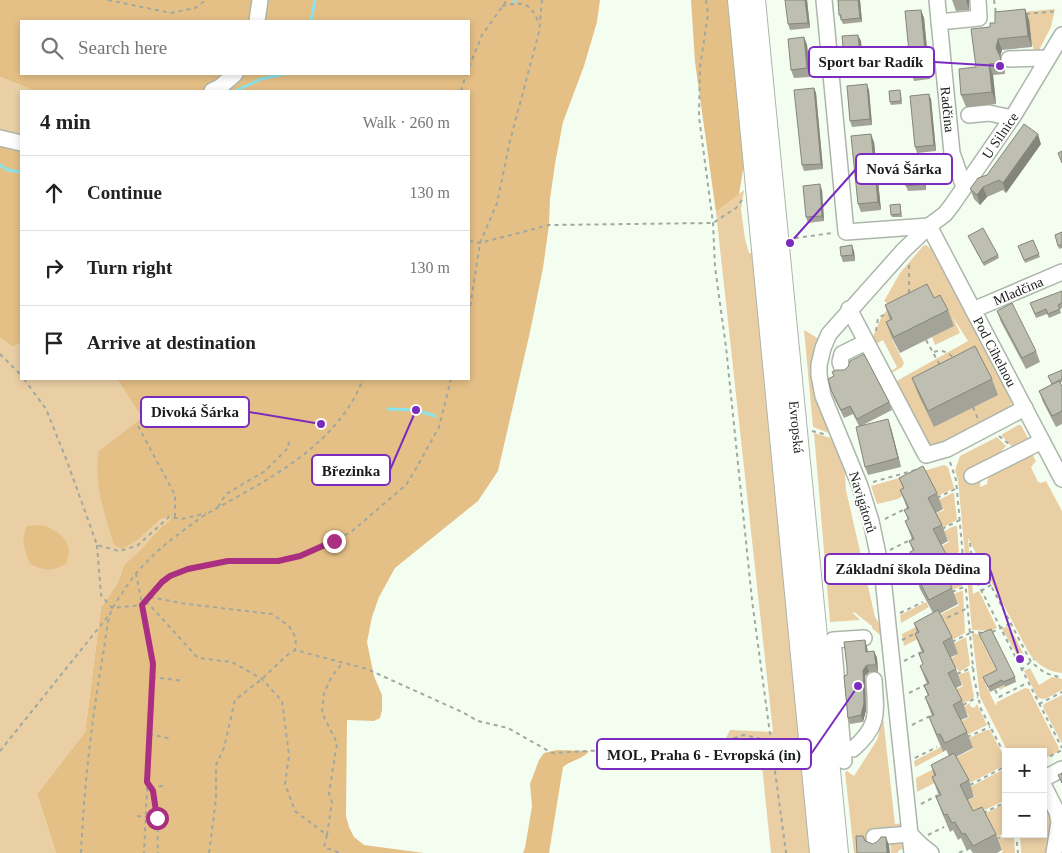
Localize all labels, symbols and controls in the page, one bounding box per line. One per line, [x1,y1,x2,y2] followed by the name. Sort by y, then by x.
[20,20,470,75] search box
[38,34,66,62] icon: search
[78,37,167,58] text: Search here
[809,47,934,77] callout: Sport bar Radík
[819,54,924,70] text: Sport bar Radík
[938,86,957,134] street label: Radčina
[40,110,91,134] text: 4 min
[979,110,1021,162] street label: U Silnice
[363,114,450,131] text: Walk · 260 m
[856,154,952,184] callout: Nová Šárka
[866,161,942,177] text: Nová Šárka
[40,179,68,207] icon: ahead
[87,182,162,203] text: Continue
[410,184,450,201] text: 130 m
[40,254,68,282] icon: right
[87,257,172,278] text: Turn right
[410,259,450,276] text: 130 m
[991,274,1046,309] street label: Mladčina
[970,315,1019,389] street label: Pod Cihelnou
[40,329,68,357] icon: arrive
[87,332,256,353] text: Arrive at destination
[141,397,249,427] callout: Divoká Šárka
[786,400,806,455] street label: Evropská
[151,404,239,420] text: Divoká Šárka
[312,455,390,485] callout: Březinka
[322,463,381,479] text: Březinka
[846,470,879,534] street label: Navigátorů
[323,530,346,553] route end
[825,554,990,584] callout: Základní škola Dědina
[835,561,981,577] text: Základní škola Dědina
[597,739,811,769] callout: MOL, Praha 6 - Evropská (in)
[607,747,801,764] text: MOL, Praha 6 - Evropská (in)
[1002,748,1047,838] map controls
[1002,748,1047,793] button: +
[1002,793,1047,838] button: −
[146,807,169,830] route start

